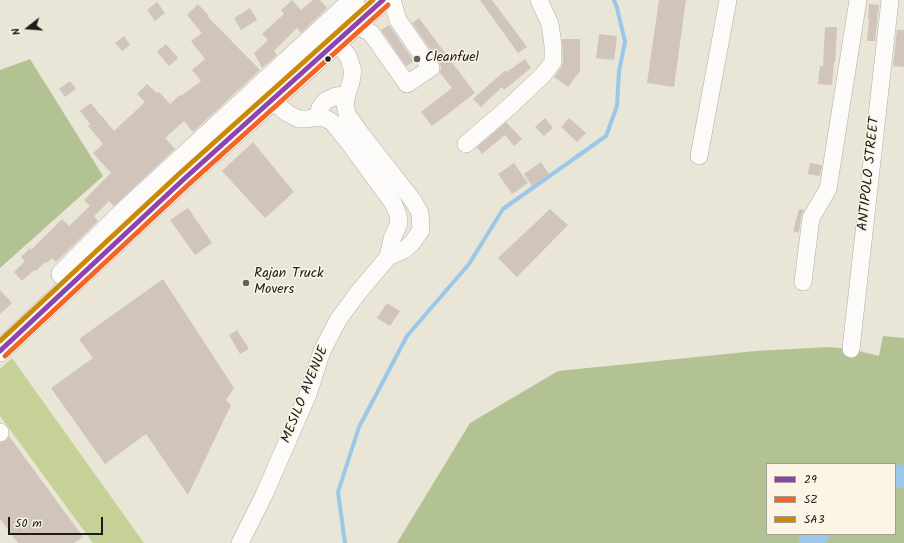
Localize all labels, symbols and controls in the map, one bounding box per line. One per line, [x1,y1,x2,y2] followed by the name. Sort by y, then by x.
[8,8,48,48] north arrow
[7,26,26,37] text: N
[425,51,479,67] place label: Cleanfuel
[323,54,333,64] unlabelled marker
[412,54,422,64] marker: Cleanfuel
[856,116,884,232] street label: ANTIPOLO STREET
[254,267,324,300] place label: Rajan Truck Movers
[241,278,251,288] marker: Rajan Truck Movers
[279,344,333,446] street label: MESILO AVENUE
[766,463,896,535] legend
[804,470,817,489] text: 29
[804,490,818,509] text: SZ
[10,509,105,535] scale bar
[804,510,825,529] text: SA3
[15,514,42,533] text: 50 m

